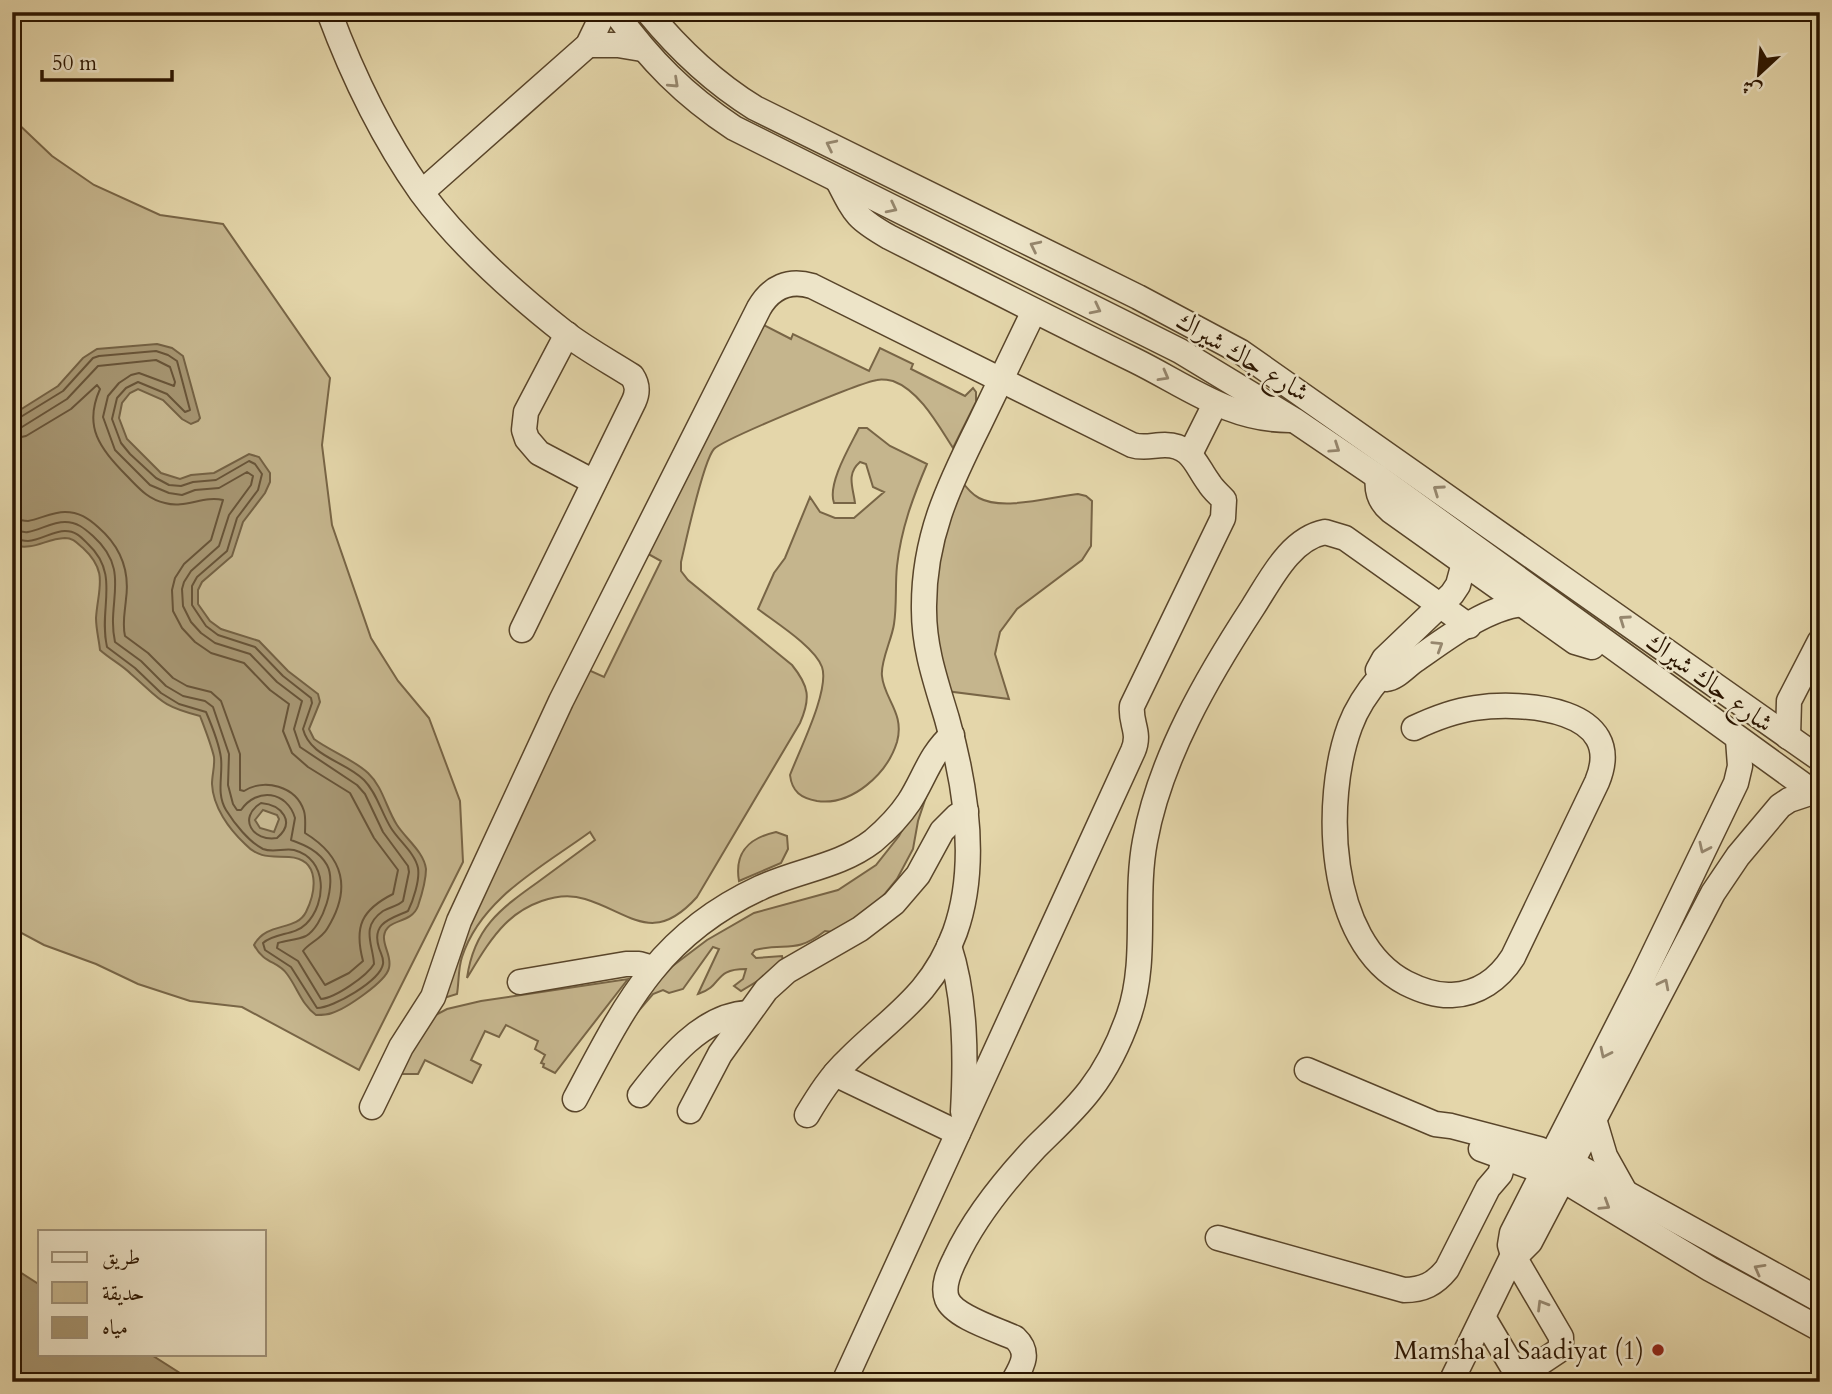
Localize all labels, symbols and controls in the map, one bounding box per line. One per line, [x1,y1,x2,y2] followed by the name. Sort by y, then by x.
[42,38,172,82] scale bar
[1724,38,1794,108] north arrow
[52,49,97,78] text: 50 m
[1738,73,1766,104] text: ش
[666,75,679,87] one-way arrow
[826,140,838,154] one-way arrow
[885,199,897,213] one-way arrow
[1030,240,1042,254] one-way arrow
[1089,301,1101,315] one-way arrow
[1168,303,1316,413] street label: شارع جاك شيراك
[1157,368,1169,381] one-way arrow
[1327,440,1340,452] one-way arrow
[1433,486,1446,498] one-way arrow
[1619,616,1632,628] one-way arrow
[1637,624,1781,744] street label: شارع جاك شيراك
[1430,641,1443,654] one-way arrow
[1698,841,1712,853] one-way arrow
[1655,979,1669,991] one-way arrow
[1600,1046,1614,1058] one-way arrow
[1597,1196,1610,1209] one-way arrow
[38,1230,266,1356] legend
[102,1243,140,1272] text: طريق
[1754,1263,1767,1277] one-way arrow
[102,1279,145,1308] text: حديقة
[1538,1300,1551,1313] one-way arrow
[102,1313,128,1342] text: مياه
[1394,1333,1644,1368] place label: Mamsha al Saadiyat (1)
[1650,1342,1666,1358] marker: Mamsha al Saadiyat (1)

